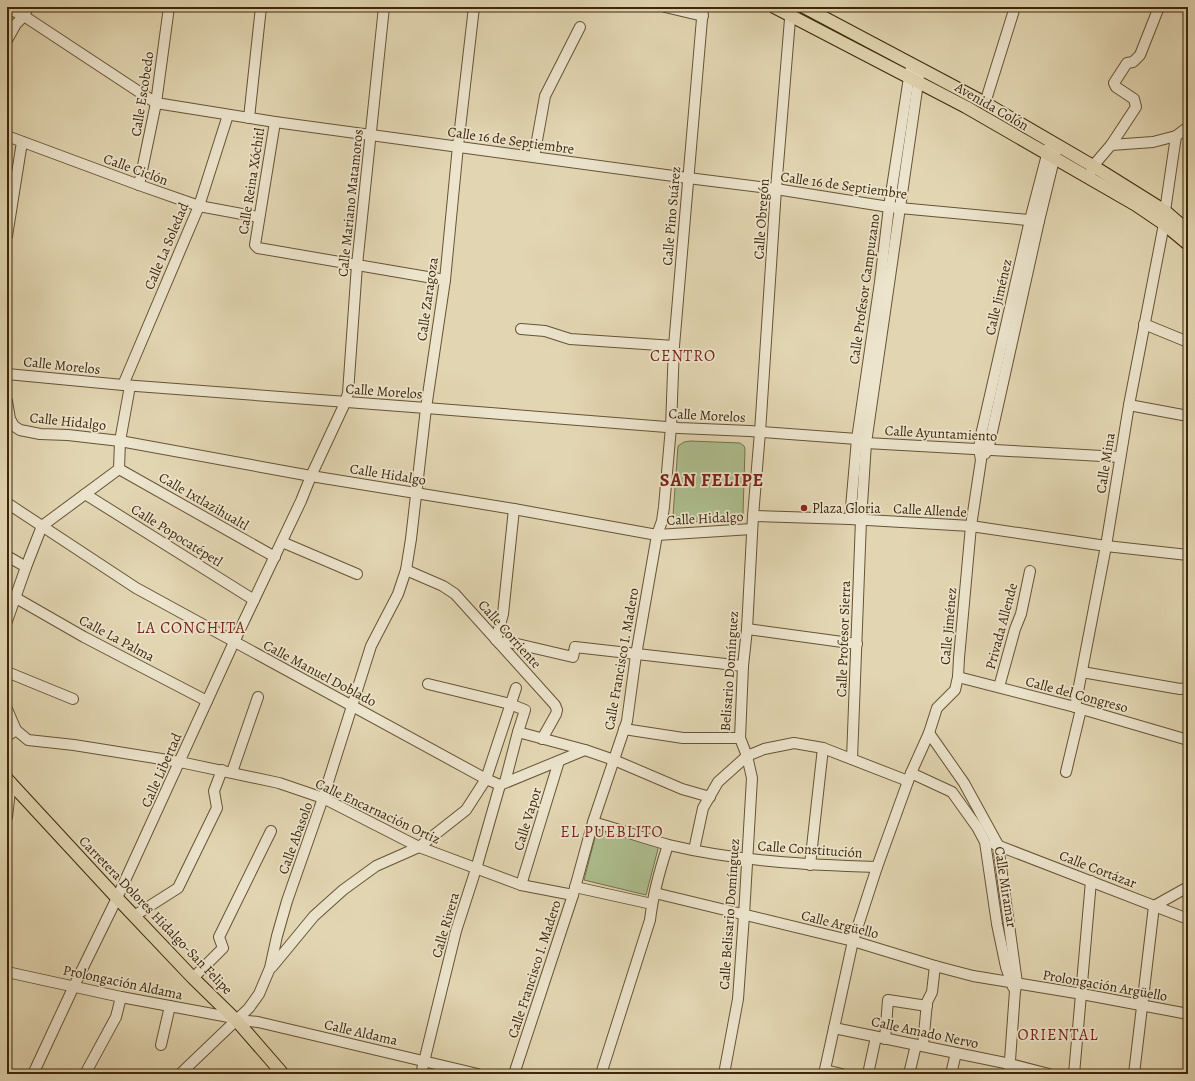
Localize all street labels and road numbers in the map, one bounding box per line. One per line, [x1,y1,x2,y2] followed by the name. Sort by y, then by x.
[126,50,159,138] street label: Calle Escobedo
[951,77,1032,135] street label: Avenida Colón
[446,122,575,159] street label: Calle 16 de Septiembre
[234,126,269,236] street label: Calle Reina Xóchitl
[333,128,368,278] street label: Calle Mariano Matamoros
[101,149,171,190] street label: Calle Ciclón
[658,166,685,266] street label: Calle Pino Suárez
[779,167,908,204] street label: Calle 16 de Septiembre
[749,178,774,260] street label: Calle Obregón
[140,199,194,293] street label: Calle La Soledad
[845,213,884,366] street label: Calle Profesor Campuzano
[412,256,443,342] street label: Calle Zaragoza
[980,257,1016,337] street label: Calle Jiménez
[23,352,101,379] street label: Calle Morelos
[345,379,423,404] street label: Calle Morelos
[668,404,746,427] street label: Calle Morelos
[29,408,107,435] street label: Calle Hidalgo
[884,421,998,446] street label: Calle Ayuntamiento
[1091,431,1120,495] street label: Calle Mina
[348,459,427,490] street label: Calle Hidalgo
[155,468,253,535] street label: Calle Ixtlazihualtl
[893,499,967,522] street label: Calle Allende
[127,500,227,571] street label: Calle Popocatépetl
[666,507,744,530] street label: Calle Hidalgo
[832,580,855,698] street label: Calle Profesor Sierra
[981,581,1022,671] street label: Privada Allende
[600,586,643,732] street label: Calle Francisco I. Madero
[936,587,961,666] street label: Calle Jiménez
[474,596,546,673] street label: Calle Corriente
[716,610,743,732] street label: Belisario Domínguez
[76,611,158,667] street label: Calle La Palma
[260,636,380,711] street label: Calle Manuel Doblado
[1024,672,1130,717] street label: Calle del Congreso
[137,730,187,810] street label: Calle Libertad
[312,774,443,849] street label: Calle Encarnación Ortiz
[509,785,546,853] street label: Calle Vapor
[274,799,317,877] street label: Calle Abasolo
[75,832,237,999] street label: Carretera Dolores Hidalgo-San Felipe
[757,836,863,863] street label: Calle Constitución
[715,838,744,990] street label: Calle Belisario Domínguez
[990,845,1021,930] street label: Calle Miramar
[1056,846,1140,893] street label: Calle Cortázar
[427,890,464,960] street label: Calle Rivera
[503,898,566,1041] street label: Calle Francisco I. Madero
[799,906,881,943] street label: Calle Argüello
[61,961,185,1005] street label: Prolongación Aldama
[1041,965,1169,1006] street label: Prolongación Argüello
[870,1012,980,1053] street label: Calle Amado Nervo
[322,1015,400,1050] street label: Calle Aldama

